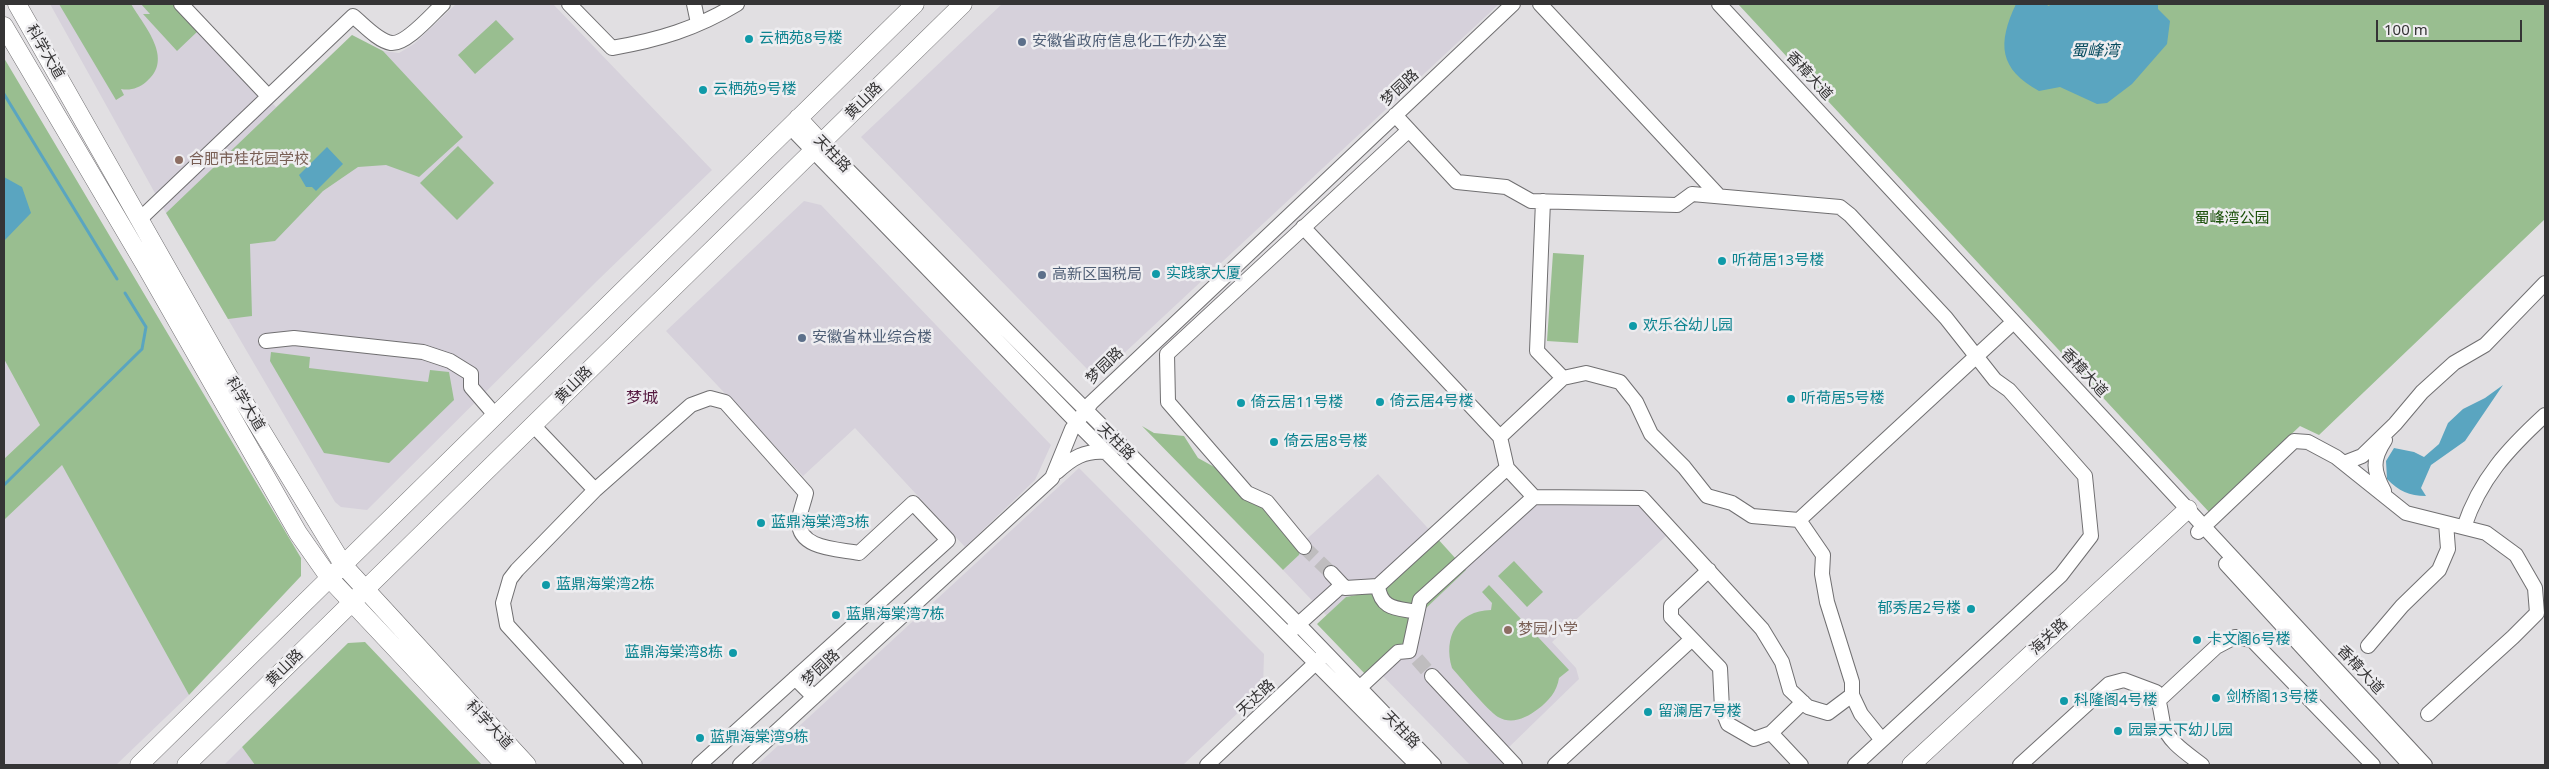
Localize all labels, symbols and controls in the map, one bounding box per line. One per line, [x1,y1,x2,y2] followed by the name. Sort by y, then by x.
[2379,10,2525,42] scale bar
[2384,19,2428,39] text: 100 m
[22,22,68,82] street label: 科学大道
[759,30,843,48] place label: 云栖苑8号楼
[743,33,755,45] marker: 云栖苑8号楼
[1032,33,1227,51] place label: 安徽省政府信息化工作办公室
[1016,36,1028,48] marker: 安徽省政府信息化工作办公室
[2071,41,2119,61] water label: 蜀峰湾
[1782,48,1836,104] street label: 香樟大道
[1377,66,1423,110] street label: 梦园路
[842,79,886,123] street label: 黄山路
[713,81,797,99] place label: 云栖苑9号楼
[697,84,709,96] marker: 云栖苑9号楼
[810,132,854,176] street label: 天柱路
[189,151,309,169] place label: 合肥市桂花园学校
[173,154,185,166] marker: 合肥市桂花园学校
[2195,210,2269,228] park label: 蜀峰湾公园
[1732,252,1824,270] place label: 听荷居13号楼
[1716,255,1728,267] marker: 听荷居13号楼
[1166,265,1241,283] place label: 实践家大厦
[1052,266,1142,284] place label: 高新区国税局
[1150,268,1162,280] marker: 实践家大厦
[1036,269,1048,281] marker: 高新区国税局
[1643,317,1733,335] place label: 欢乐谷幼儿园
[1627,320,1639,332] marker: 欢乐谷幼儿园
[812,329,932,347] place label: 安徽省林业综合楼
[796,332,808,344] marker: 安徽省林业综合楼
[1083,344,1127,388] street label: 梦园路
[2057,345,2111,401] street label: 香樟大道
[552,363,596,407] street label: 黄山路
[222,374,268,434] street label: 科学大道
[626,388,658,408] district label: 梦城
[1801,390,1885,408] place label: 听荷居5号楼
[1390,393,1474,411] place label: 倚云居4号楼
[1785,393,1797,405] marker: 听荷居5号楼
[1251,394,1343,412] place label: 倚云居11号楼
[1374,396,1386,408] marker: 倚云居4号楼
[1235,397,1247,409] marker: 倚云居11号楼
[1094,420,1138,464] street label: 天柱路
[1284,433,1368,451] place label: 倚云居8号楼
[1268,436,1280,448] marker: 倚云居8号楼
[771,514,870,532] place label: 蓝鼎海棠湾3栋
[755,517,767,529] marker: 蓝鼎海棠湾3栋
[556,576,655,594] place label: 蓝鼎海棠湾2栋
[540,579,552,591] marker: 蓝鼎海棠湾2栋
[1877,600,1961,618] place label: 郁秀居2号楼
[1965,603,1977,615] marker: 郁秀居2号楼
[846,606,945,624] place label: 蓝鼎海棠湾7栋
[830,609,842,621] marker: 蓝鼎海棠湾7栋
[2026,615,2072,659] street label: 海关路
[1518,621,1578,639] place label: 梦园小学
[1502,624,1514,636] marker: 梦园小学
[2207,631,2291,649] place label: 卡文阁6号楼
[2191,634,2203,646] marker: 卡文阁6号楼
[2333,642,2387,698] street label: 香樟大道
[624,644,723,662] place label: 蓝鼎海棠湾8栋
[263,646,307,690] street label: 黄山路
[798,646,844,690] street label: 梦园路
[727,647,739,659] marker: 蓝鼎海棠湾8栋
[1233,676,1279,720] street label: 天达路
[2226,689,2318,707] place label: 剑桥阁13号楼
[2074,692,2158,710] place label: 科隆阁4号楼
[2210,692,2222,704] marker: 剑桥阁13号楼
[2058,695,2070,707] marker: 科隆阁4号楼
[462,697,516,753] street label: 科学大道
[1658,703,1742,721] place label: 留澜居7号楼
[1642,706,1654,718] marker: 留澜居7号楼
[1379,708,1423,752] street label: 天柱路
[2128,722,2233,740] place label: 园景天下幼儿园
[2112,725,2124,737] marker: 园景天下幼儿园
[710,729,809,747] place label: 蓝鼎海棠湾9栋
[694,732,706,744] marker: 蓝鼎海棠湾9栋

